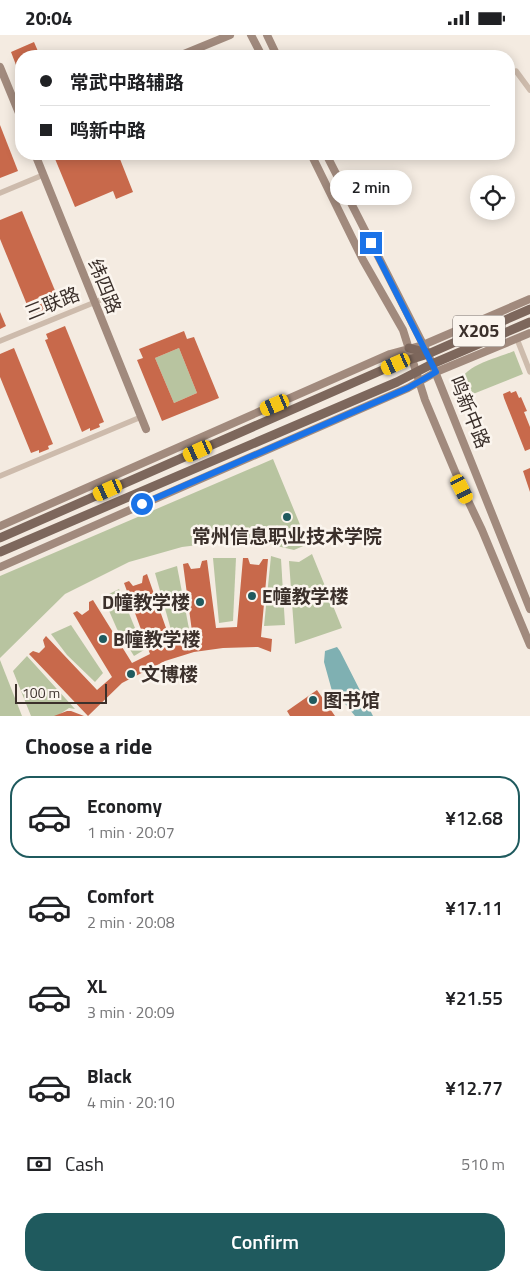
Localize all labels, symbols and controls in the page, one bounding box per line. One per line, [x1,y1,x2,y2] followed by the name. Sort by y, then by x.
[25,3,72,32] text: 20:04
[70,67,184,96] text: 常武中路辅路
[70,115,146,144] text: 鸣新中路
[330,171,412,205] callout: 2 min
[352,175,390,199] text: 2 min
[470,175,515,220] map controls
[470,175,515,220] button: locate
[360,232,382,254] route end
[81,254,130,318] street label: 纬四路
[20,278,84,327] street label: 三联路
[453,315,505,347] road number: X205
[379,351,412,377] car
[443,371,498,452] street label: 鸣新中路
[258,392,291,418] car
[181,438,214,464] car
[448,472,475,506] car
[91,477,124,503] car
[131,493,153,515] route start
[281,511,293,523] marker: 常州信息职业技术学院
[192,521,382,550] place label: 常州信息职业技术学院
[262,581,349,610] place label: E幢教学楼
[102,587,190,616] place label: D幢教学楼
[246,590,258,602] marker: E幢教学楼
[194,596,206,608] marker: D幢教学楼
[113,624,201,653] place label: B幢教学楼
[97,633,109,645] marker: B幢教学楼
[141,659,198,688] place label: 文博楼
[125,668,137,680] marker: 文博楼
[15,681,108,704] scale bar
[22,682,60,703] text: 100 m
[323,685,380,714] place label: 图书馆
[307,694,319,706] marker: 图书馆
[25,729,152,763] text: Choose a ride
[87,791,162,820] text: Economy
[27,795,72,840] icon: car
[445,803,503,832] text: ¥12.68
[87,820,175,844] text: 1 min · 20:07
[87,881,154,910] text: Comfort
[27,885,72,930] icon: car
[445,893,503,922] text: ¥17.11
[87,910,175,934] text: 2 min · 20:08
[87,971,107,1000] text: XL
[27,975,72,1020] icon: car
[445,983,503,1012] text: ¥21.55
[87,1000,175,1024] text: 3 min · 20:09
[87,1061,132,1090] text: Black
[27,1065,72,1110] icon: car
[445,1073,503,1102] text: ¥12.77
[87,1090,175,1114] text: 4 min · 20:10
[65,1149,104,1178] text: Cash
[25,1150,53,1178] icon: cash
[461,1152,505,1176] text: 510 m
[25,1213,505,1271] button: Confirm

